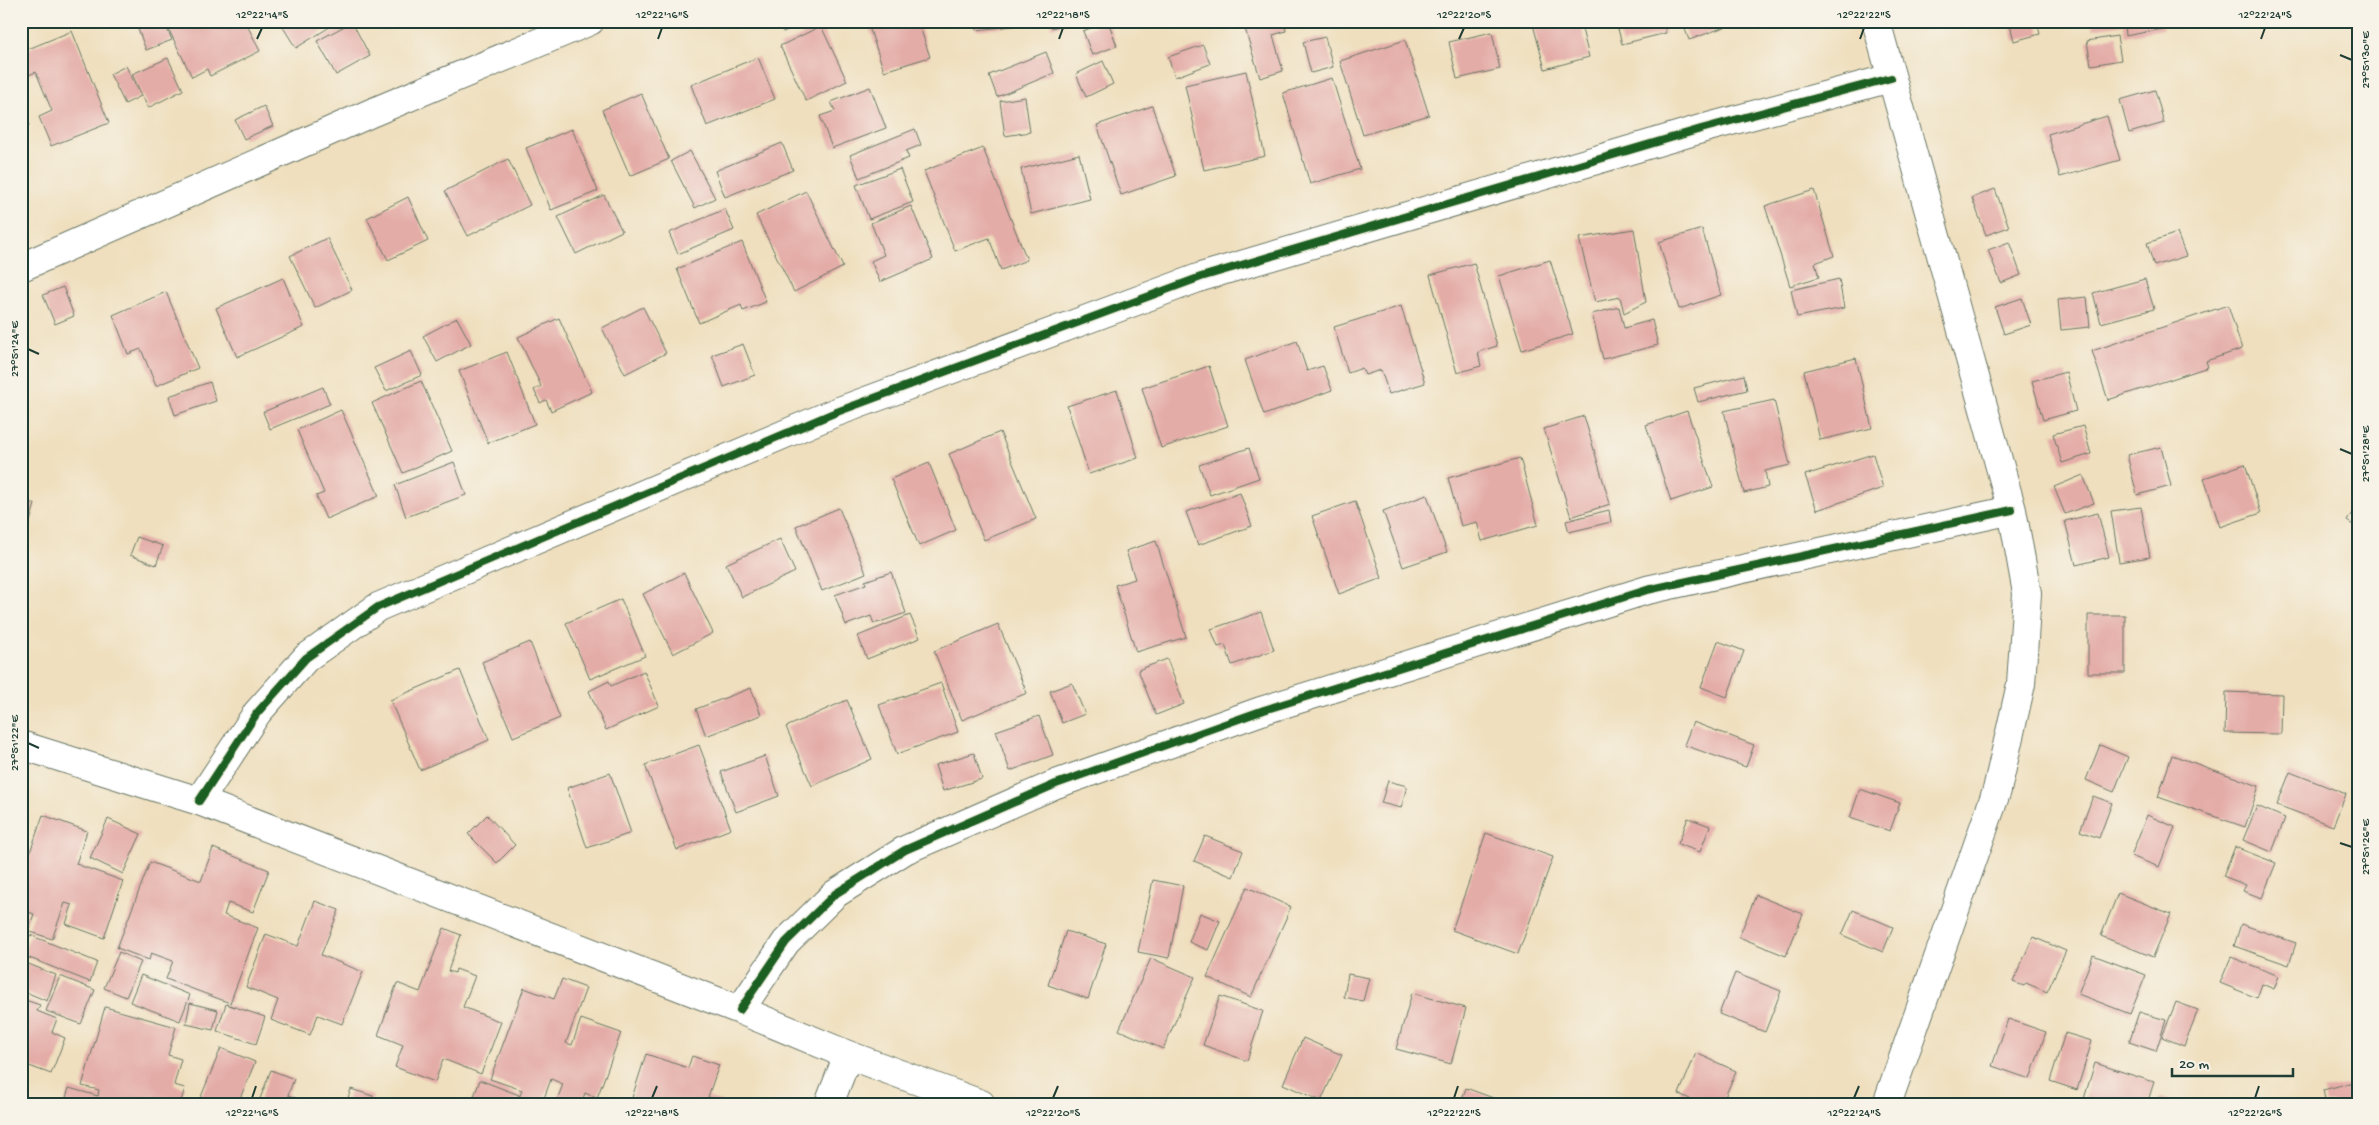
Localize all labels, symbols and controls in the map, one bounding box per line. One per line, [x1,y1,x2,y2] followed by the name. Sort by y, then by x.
[235,9,288,23] text: 12°22'14"S
[635,9,689,23] text: 12°22'16"S
[1036,9,1090,23] text: 12°22'18"S
[1436,9,1492,23] text: 12°22'20"S
[1836,9,1891,23] text: 12°22'22"S
[2237,9,2292,23] text: 12°22'24"S
[2360,31,2374,89] text: 27°51'30"E
[9,321,23,377] text: 27°51'24"E
[2360,425,2374,482] text: 27°51'28"E
[9,715,23,771] text: 27°51'22"E
[2360,818,2374,875] text: 27°51'26"E
[2172,1045,2293,1077] scale bar
[2179,1056,2209,1074] text: 20 m
[225,1107,279,1121] text: 12°22'16"S
[625,1107,679,1121] text: 12°22'18"S
[1025,1107,1081,1121] text: 12°22'20"S
[1426,1107,1481,1121] text: 12°22'22"S
[1826,1107,1881,1121] text: 12°22'24"S
[2227,1107,2282,1121] text: 12°22'26"S

